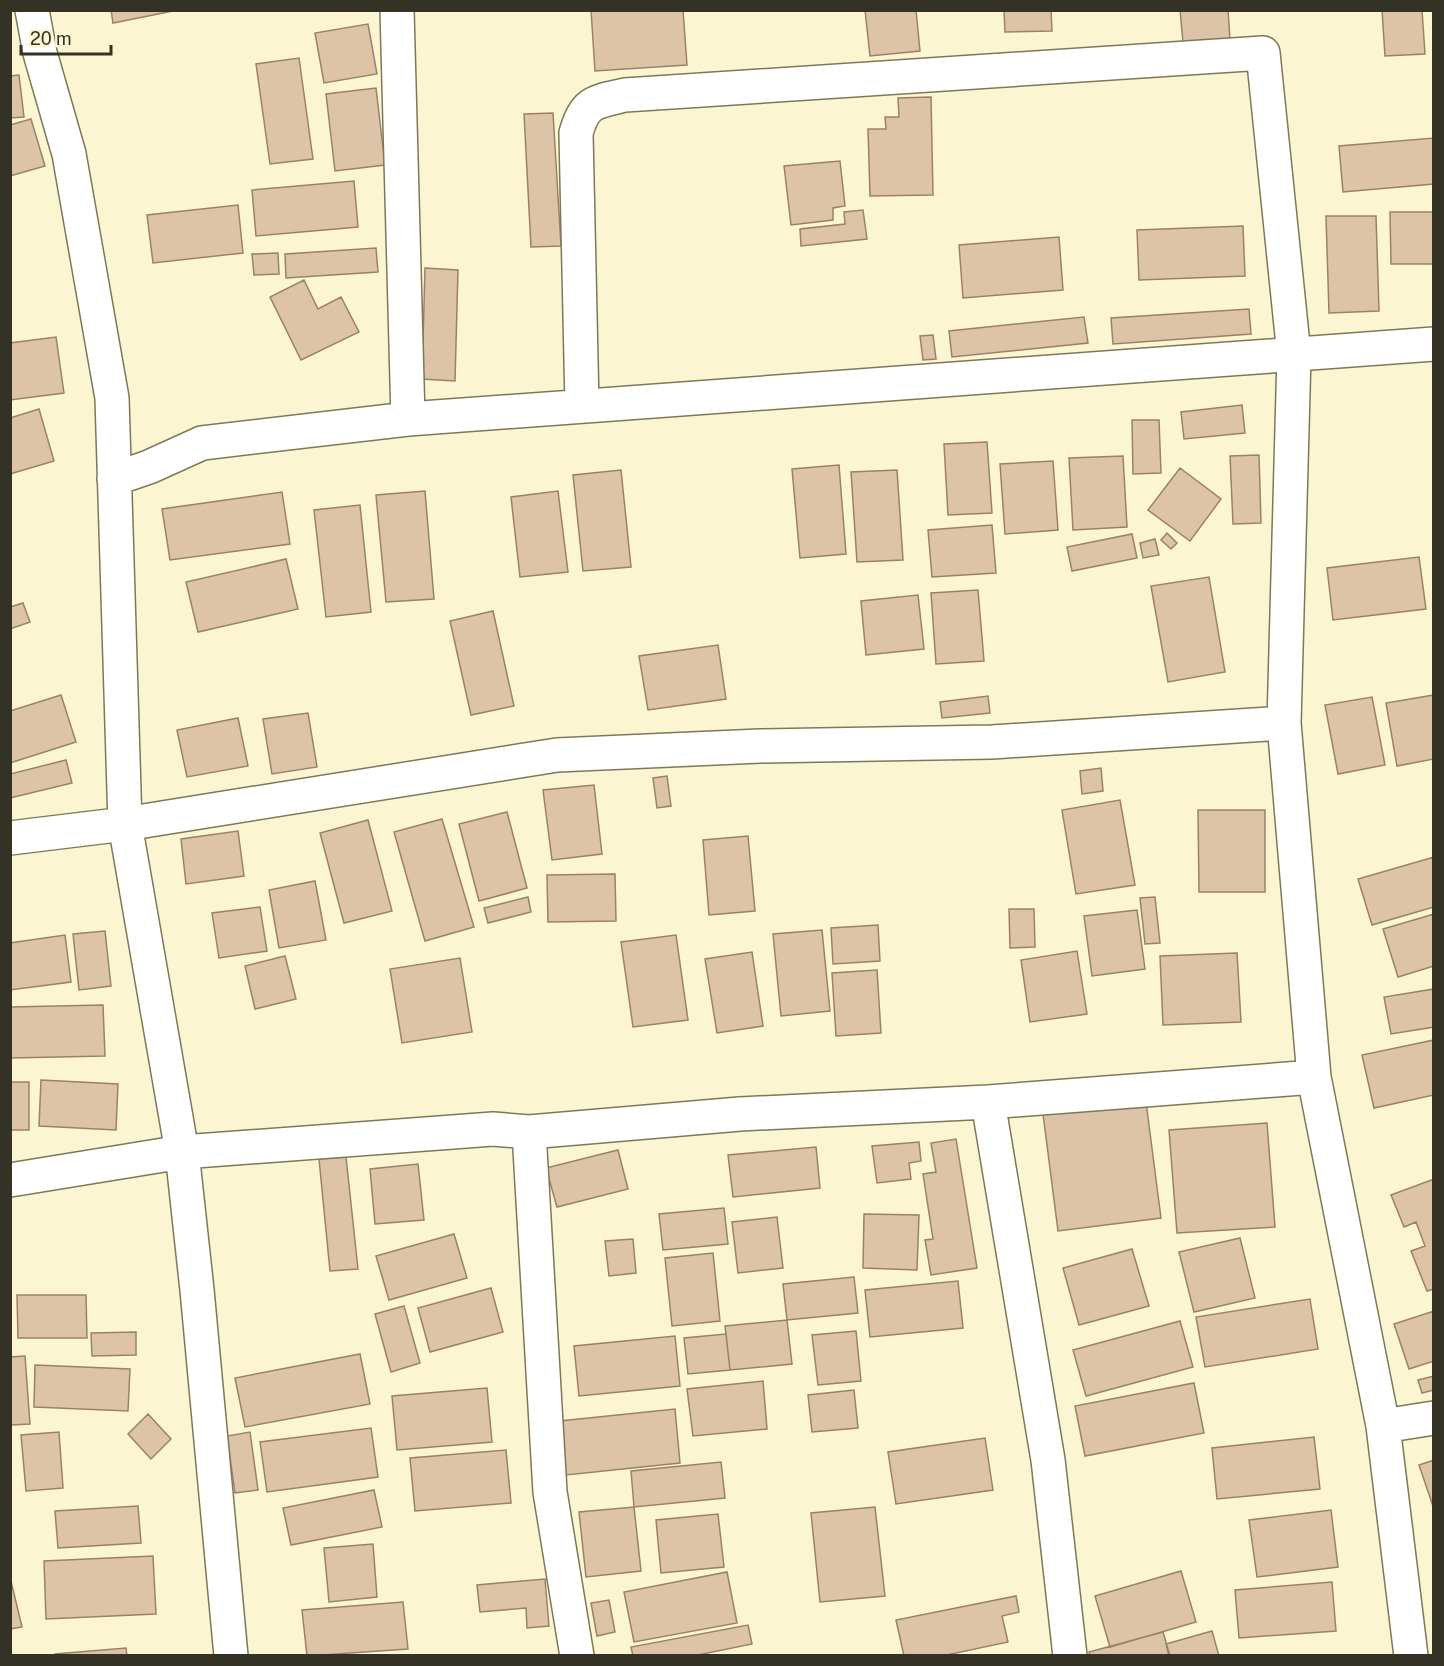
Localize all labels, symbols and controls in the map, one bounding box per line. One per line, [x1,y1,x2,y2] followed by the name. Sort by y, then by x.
[21,18,111,56] scale bar
[30,28,72,49] text: 20 m

